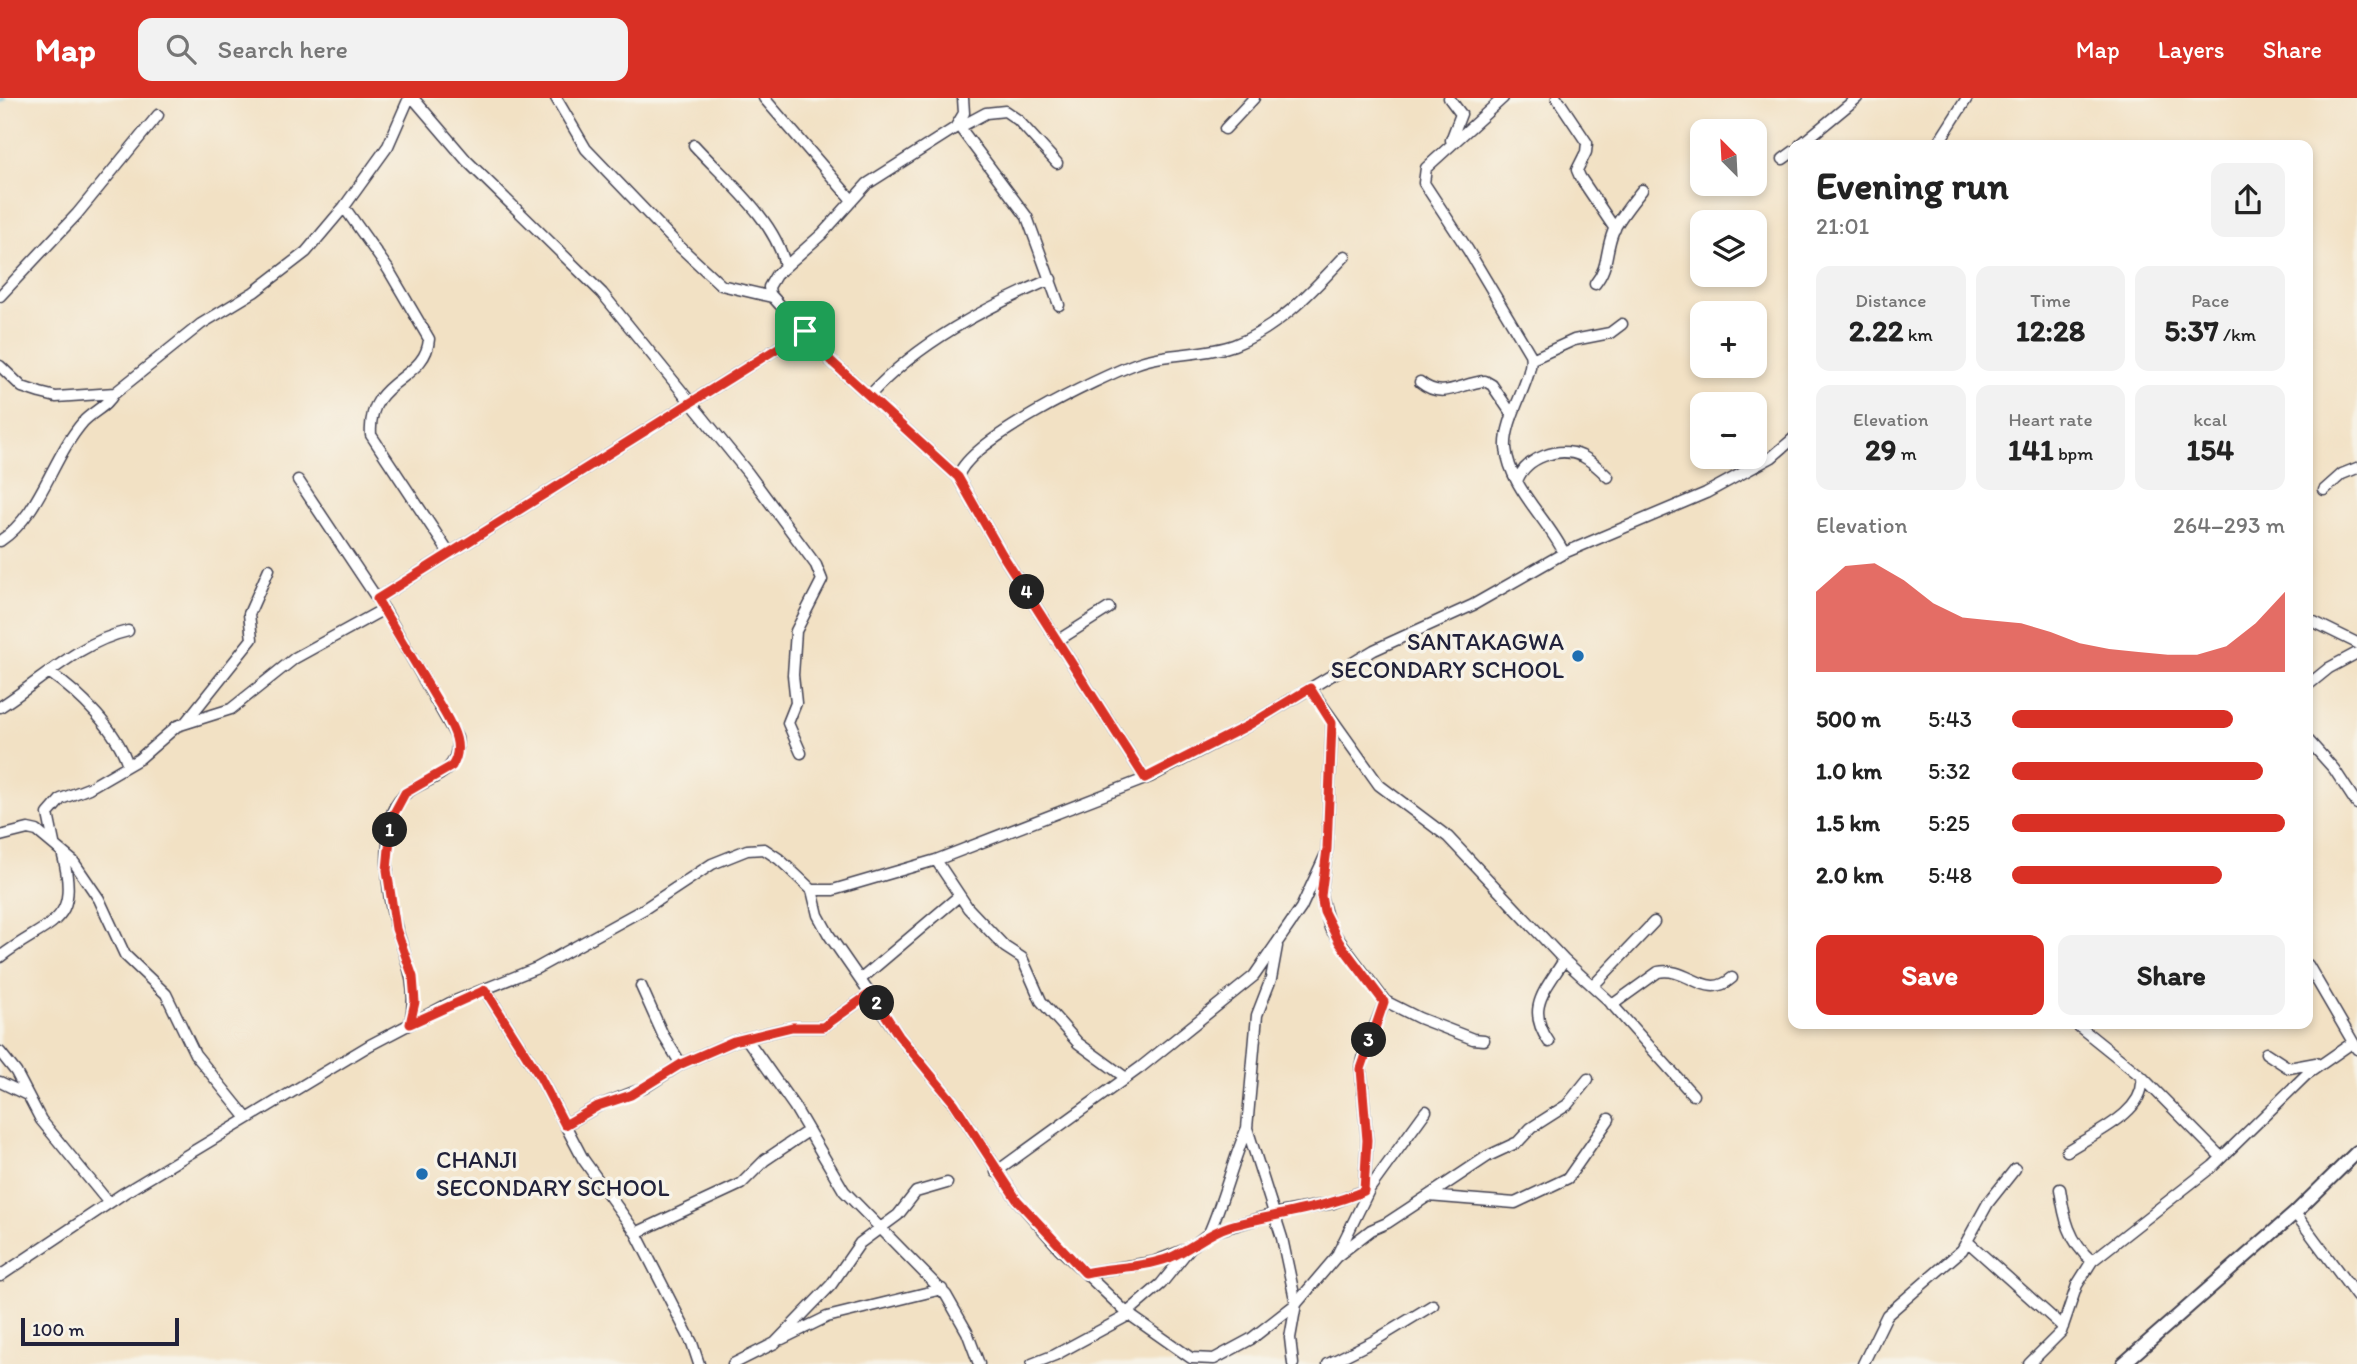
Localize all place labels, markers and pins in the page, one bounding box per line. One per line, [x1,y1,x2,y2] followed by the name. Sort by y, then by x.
[775,301,835,361] pin
[1010,574,1044,610] pin: 4
[1331,627,1564,684] place label: SANTAKAGWA SECONDARY SCHOOL
[1570,648,1586,664] marker: SANTAKAGWA SECONDARY SCHOOL
[372,812,408,848] pin: 1
[860,986,894,1020] pin: 2
[1352,1023,1386,1058] pin: 3
[436,1145,669,1202] place label: CHANJI SECONDARY SCHOOL
[414,1166,430,1182] marker: CHANJI SECONDARY SCHOOL

